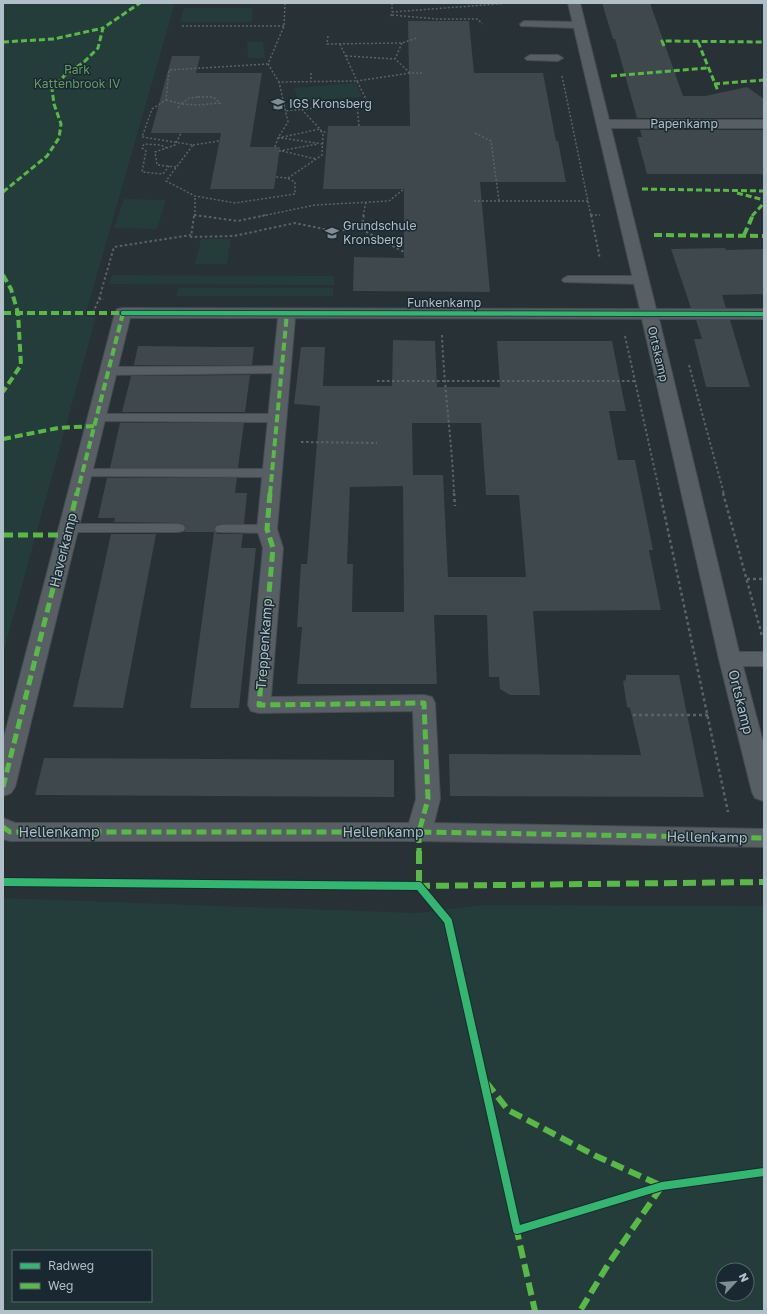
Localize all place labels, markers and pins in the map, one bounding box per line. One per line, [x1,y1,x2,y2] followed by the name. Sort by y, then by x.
[270,96,286,112] school or university icon: IGS Kronsberg
[289,96,372,111] place label: IGS Kronsberg
[343,218,416,247] place label: Grundschule Kronsberg
[324,225,340,241] school or university icon: Grundschule Kronsberg

